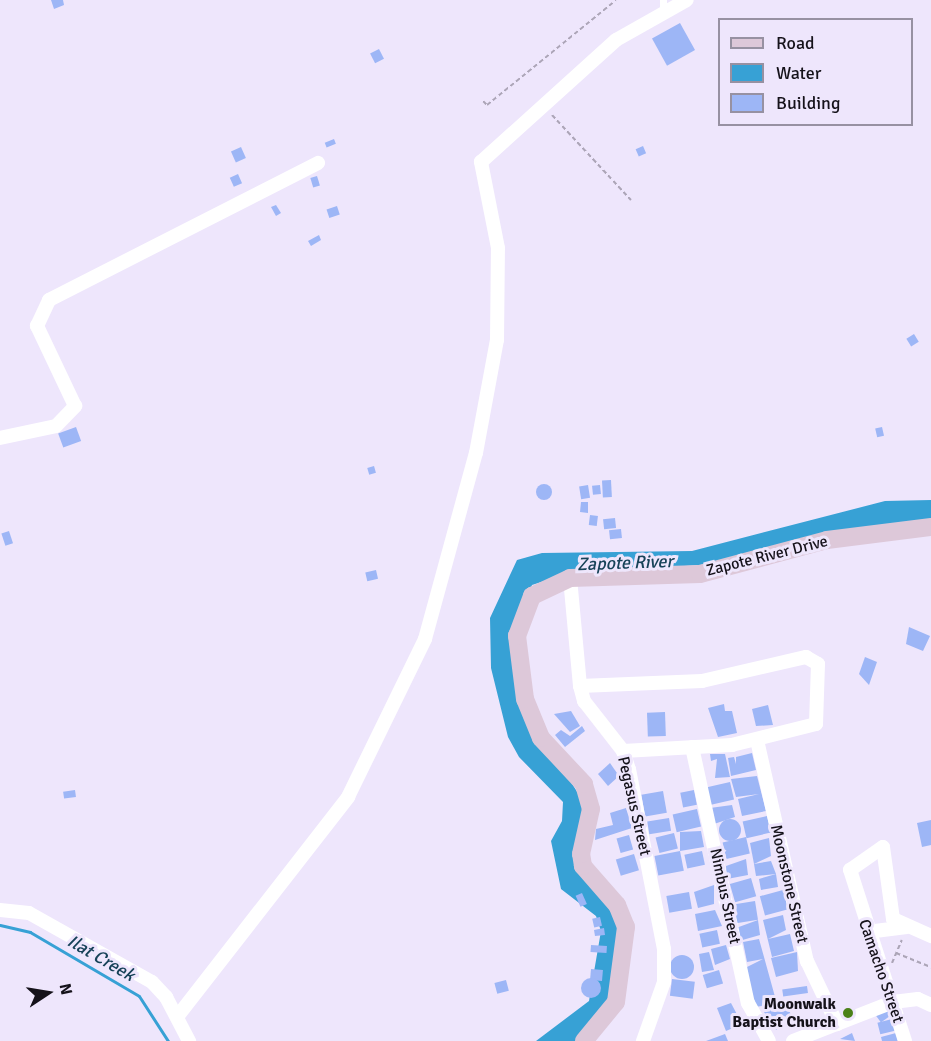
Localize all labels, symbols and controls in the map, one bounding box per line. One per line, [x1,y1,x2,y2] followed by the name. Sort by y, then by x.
[718,18,913,126] legend
[776,32,815,54] text: Road
[776,62,821,84] text: Water
[776,92,840,114] text: Building
[704,532,830,580] street label: Zapote River Drive
[577,551,673,575] water label: Zapote River
[613,755,655,857] street label: Pegasus Street
[766,823,812,945] street label: Moonstone Street
[705,846,745,946] street label: Nimbus Street
[854,917,908,1025] street label: Camacho Street
[64,930,138,986] water label: Ilat Creek
[18,963,78,1023] north arrow
[55,982,77,997] text: N
[732,994,836,1032] place label: Moonwalk Baptist Church
[841,1006,855,1020] marker: Moonwalk Baptist Church

